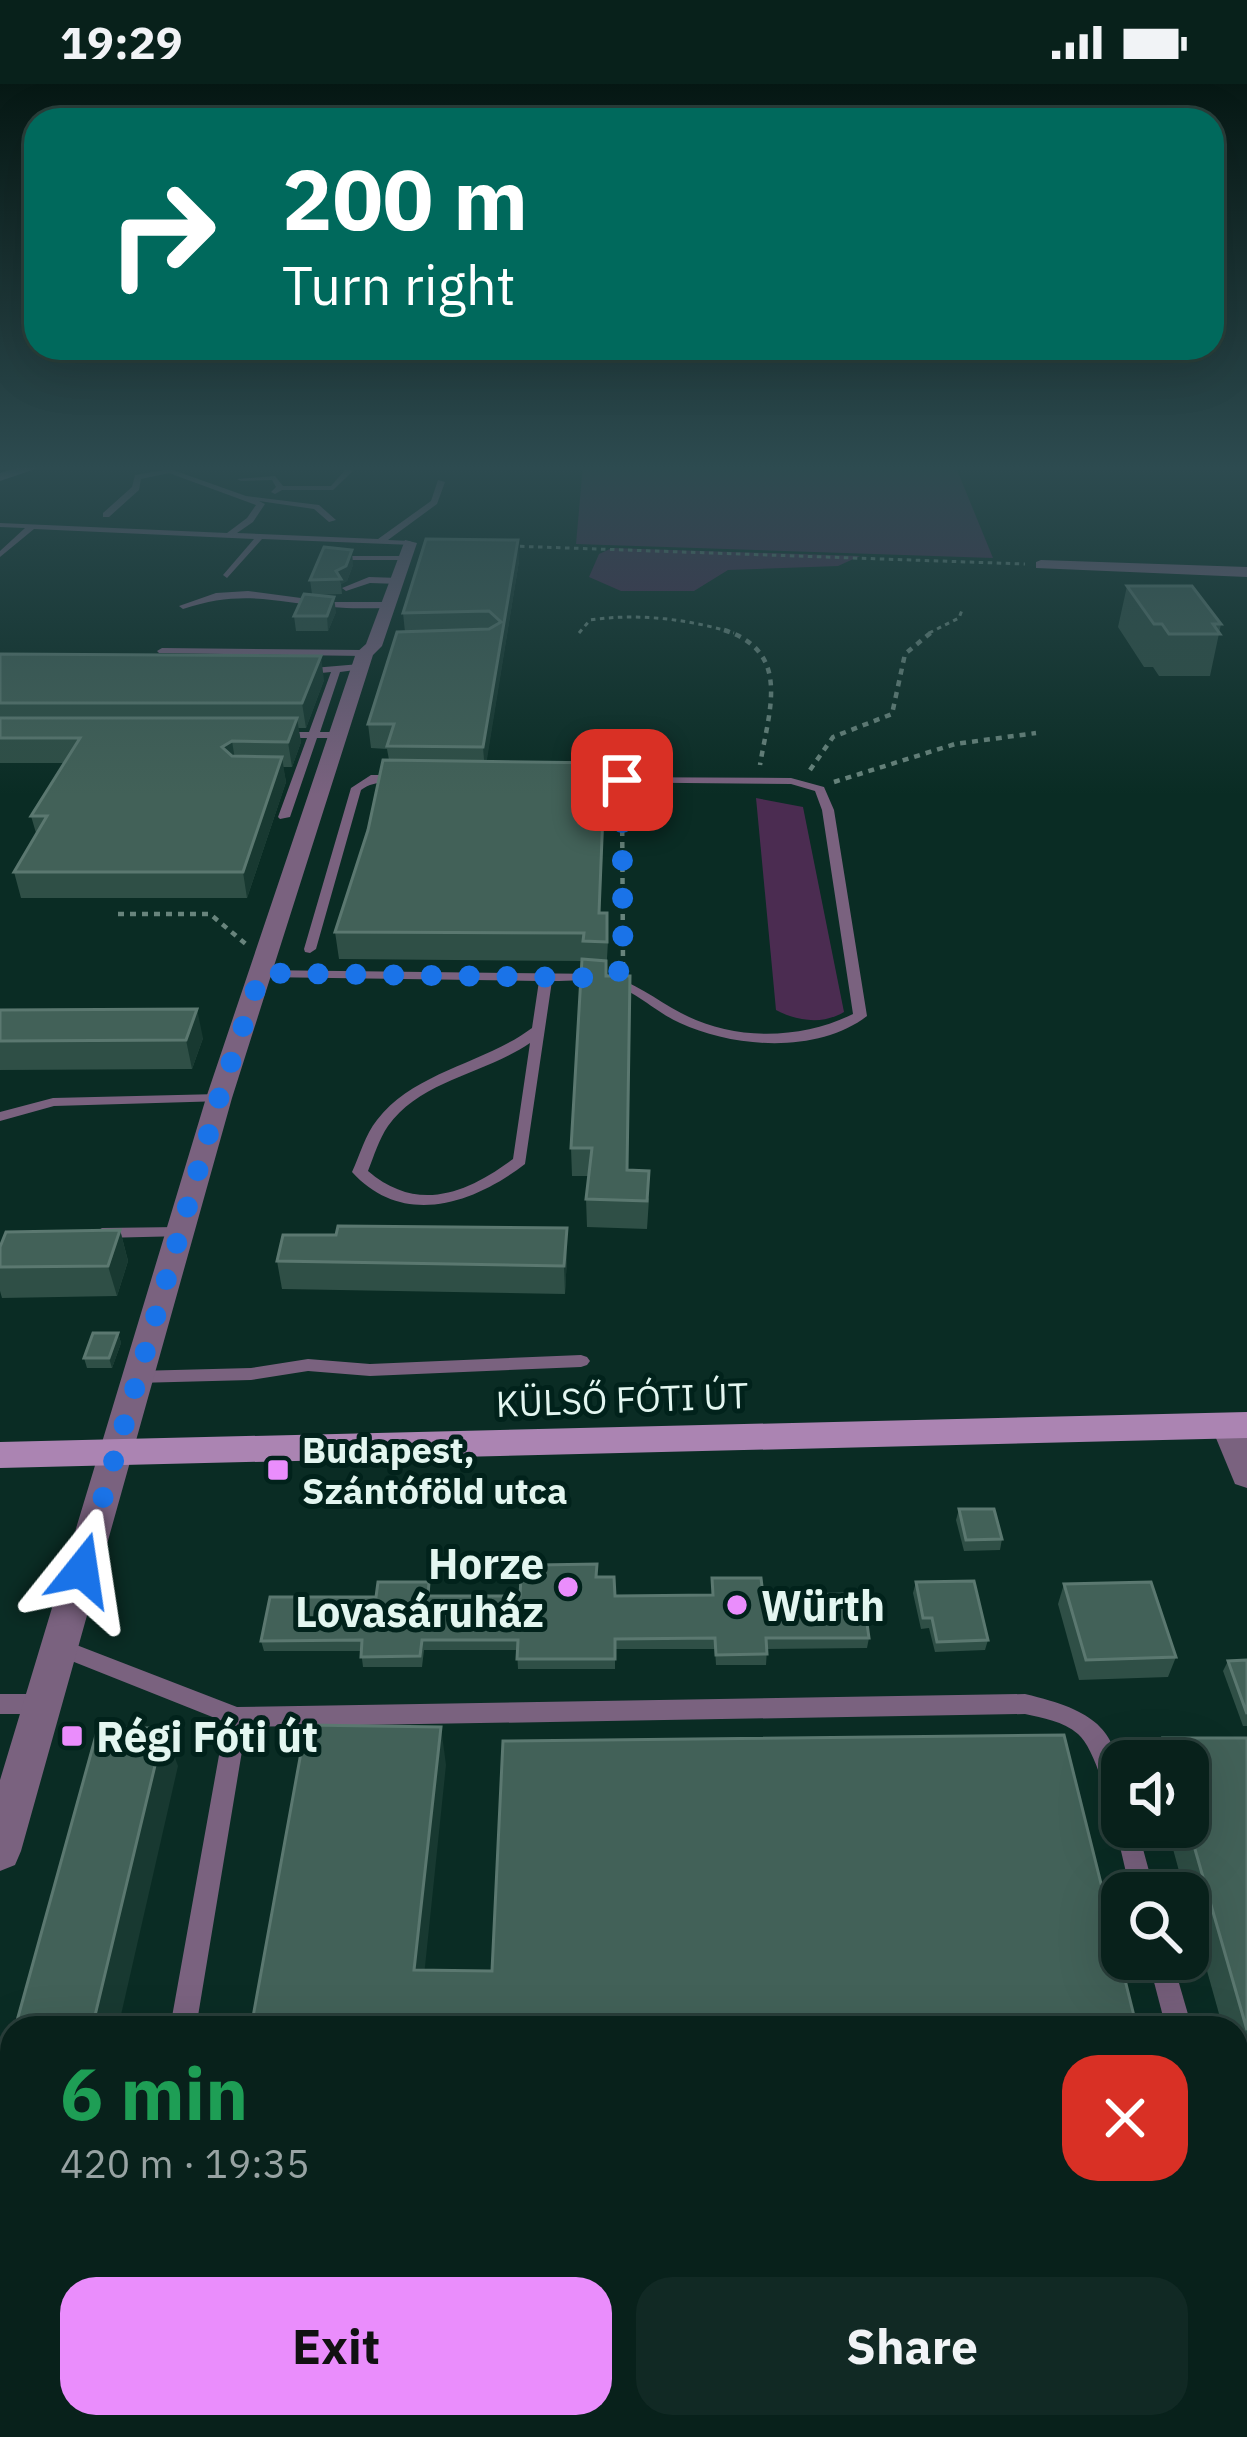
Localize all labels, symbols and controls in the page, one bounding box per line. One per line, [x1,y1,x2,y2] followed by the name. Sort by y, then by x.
[60,13,183,71] text: 19:29
[282,144,528,253] text: 200 m
[84,156,240,312] icon: right
[282,250,516,320] text: Turn right
[571,729,673,831] pin
[589,747,655,813] icon: arrive
[495,1371,749,1427] street label: KÜLSŐ FÓTI ÚT
[302,1426,567,1514] place label: Budapest, Szántóföld utca
[265,1457,291,1483] marker: Budapest, Szántóföld utca
[19,1507,145,1633] position arrow
[295,1536,544,1639] place label: Horze Lovasáruház
[555,1574,581,1600] marker: Horze Lovasáruház
[761,1578,885,1633] place label: Würth
[724,1592,750,1618] marker: Würth
[96,1709,318,1764] place label: Régi Fóti út
[59,1723,85,1749] marker: Régi Fóti út
[1101,1740,1209,1980] map controls
[1101,1740,1209,1848] button: sound
[1101,1872,1209,1980] button: search
[60,2046,248,2140] text: 6 min
[1062,2055,1188,2181] button: close
[60,2138,310,2189] text: 420 m · 19:35
[60,2277,612,2415] button: Exit
[636,2277,1188,2415] button: Share

